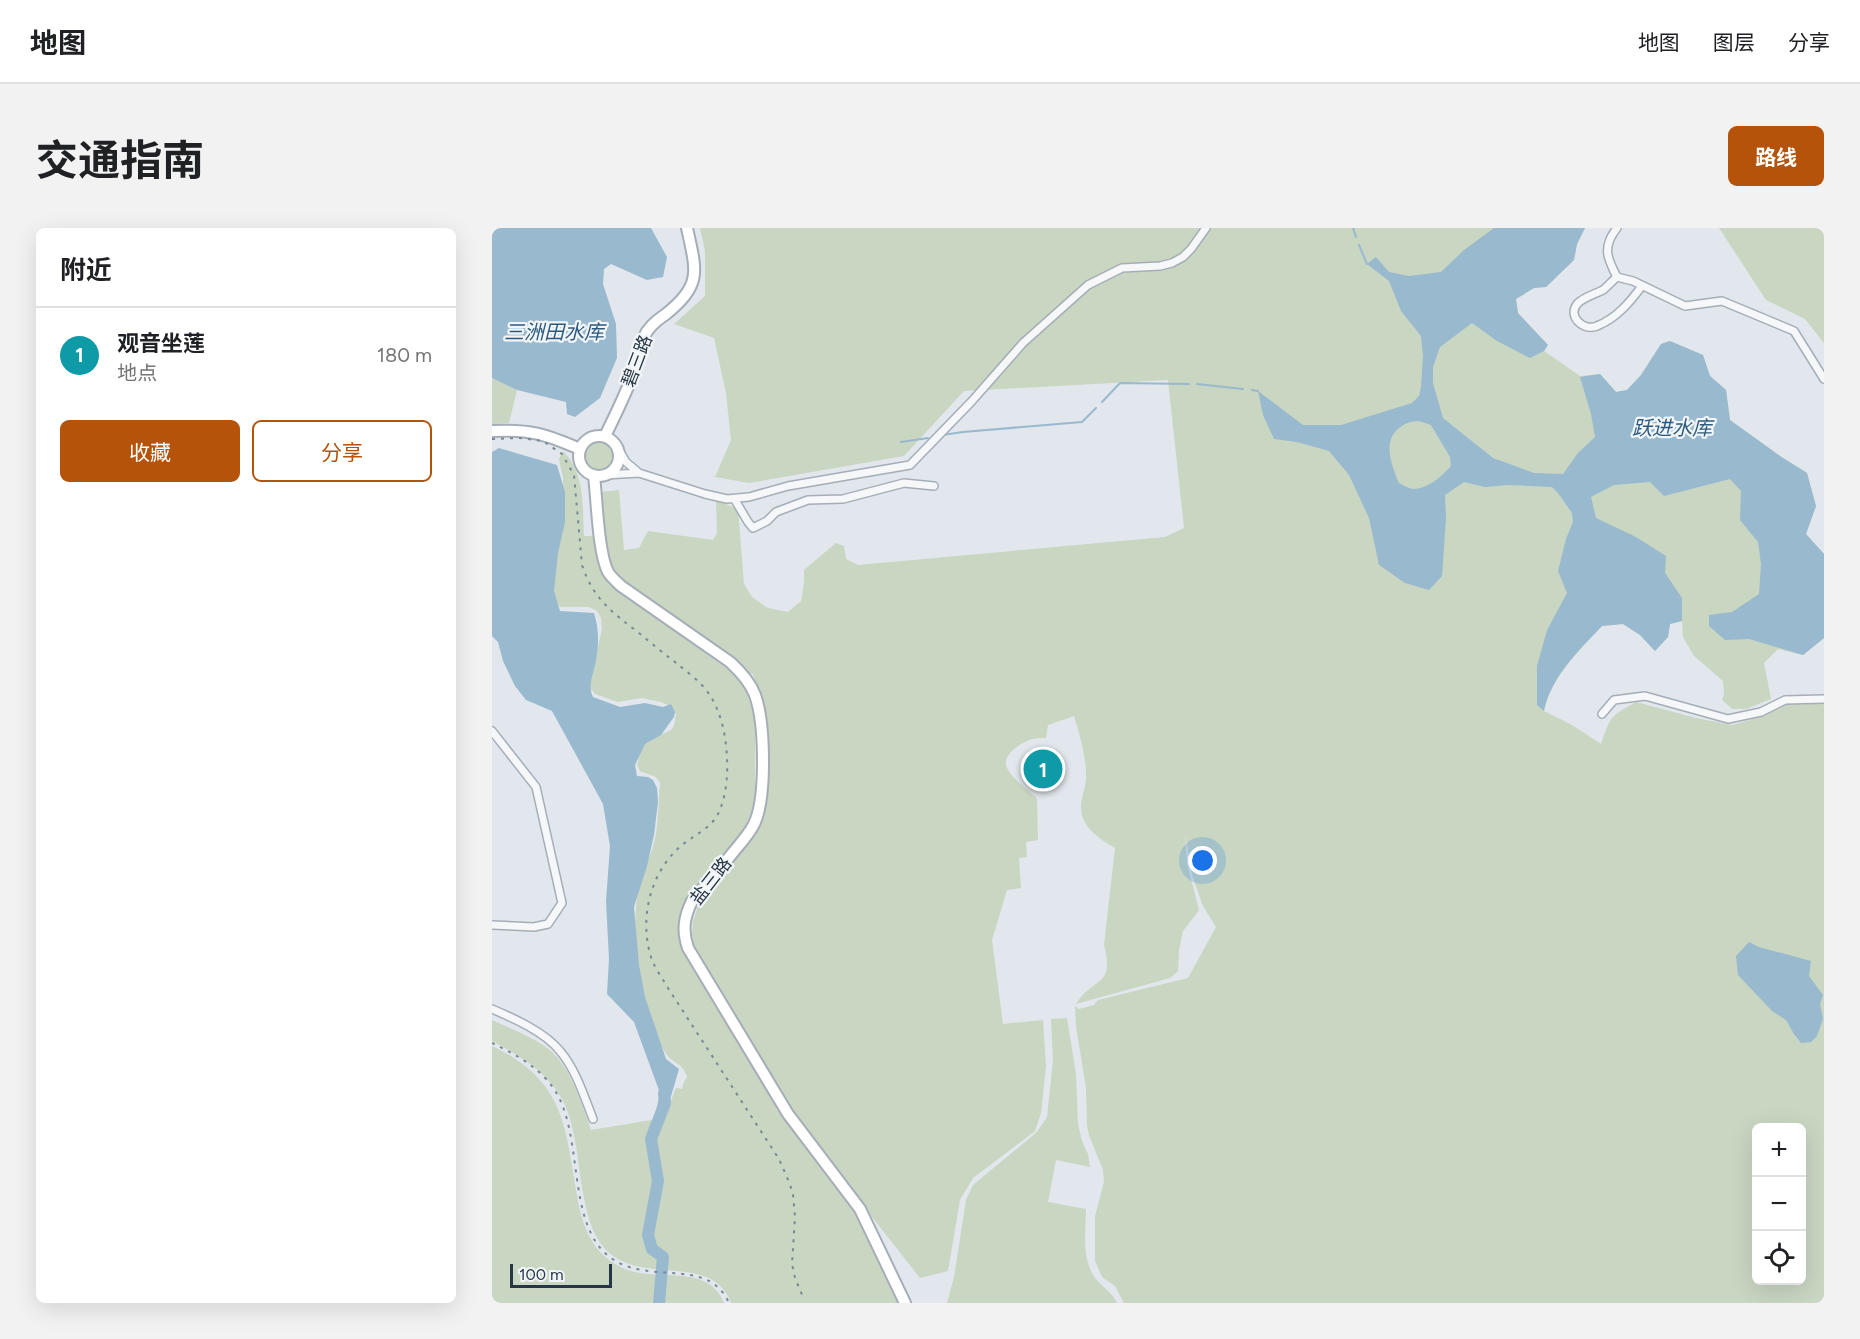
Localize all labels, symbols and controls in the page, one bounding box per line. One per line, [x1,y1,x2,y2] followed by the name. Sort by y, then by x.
[30,26,86,60] text: 地图
[1638,30,1680,55] text: 地图
[1713,30,1755,55] text: 图层
[1788,30,1830,55] text: 分享
[1728,126,1824,186] button: 路线
[36,135,204,186] text: 交通指南
[60,254,112,286] text: 附近
[504,320,607,344] water label: 三洲田水库
[117,330,205,357] text: 观音坐莲
[617,332,657,390] street label: 碧三路
[75,343,84,367] text: 1
[377,343,432,367] text: 180 m
[117,361,157,385] text: 地点
[1632,416,1715,440] water label: 跃进水库
[60,420,240,482] button: 收藏
[252,420,432,482] button: 分享
[1024,746,1062,792] pin: 1
[1188,846,1217,875] your location
[686,853,736,909] street label: 盐三路
[1752,1123,1806,1285] map controls
[1752,1123,1806,1177] button: +
[1752,1177,1806,1231] button: −
[1752,1231,1806,1285] button: locate
[510,1261,612,1288] scale bar
[519,1265,564,1284] text: 100 m

